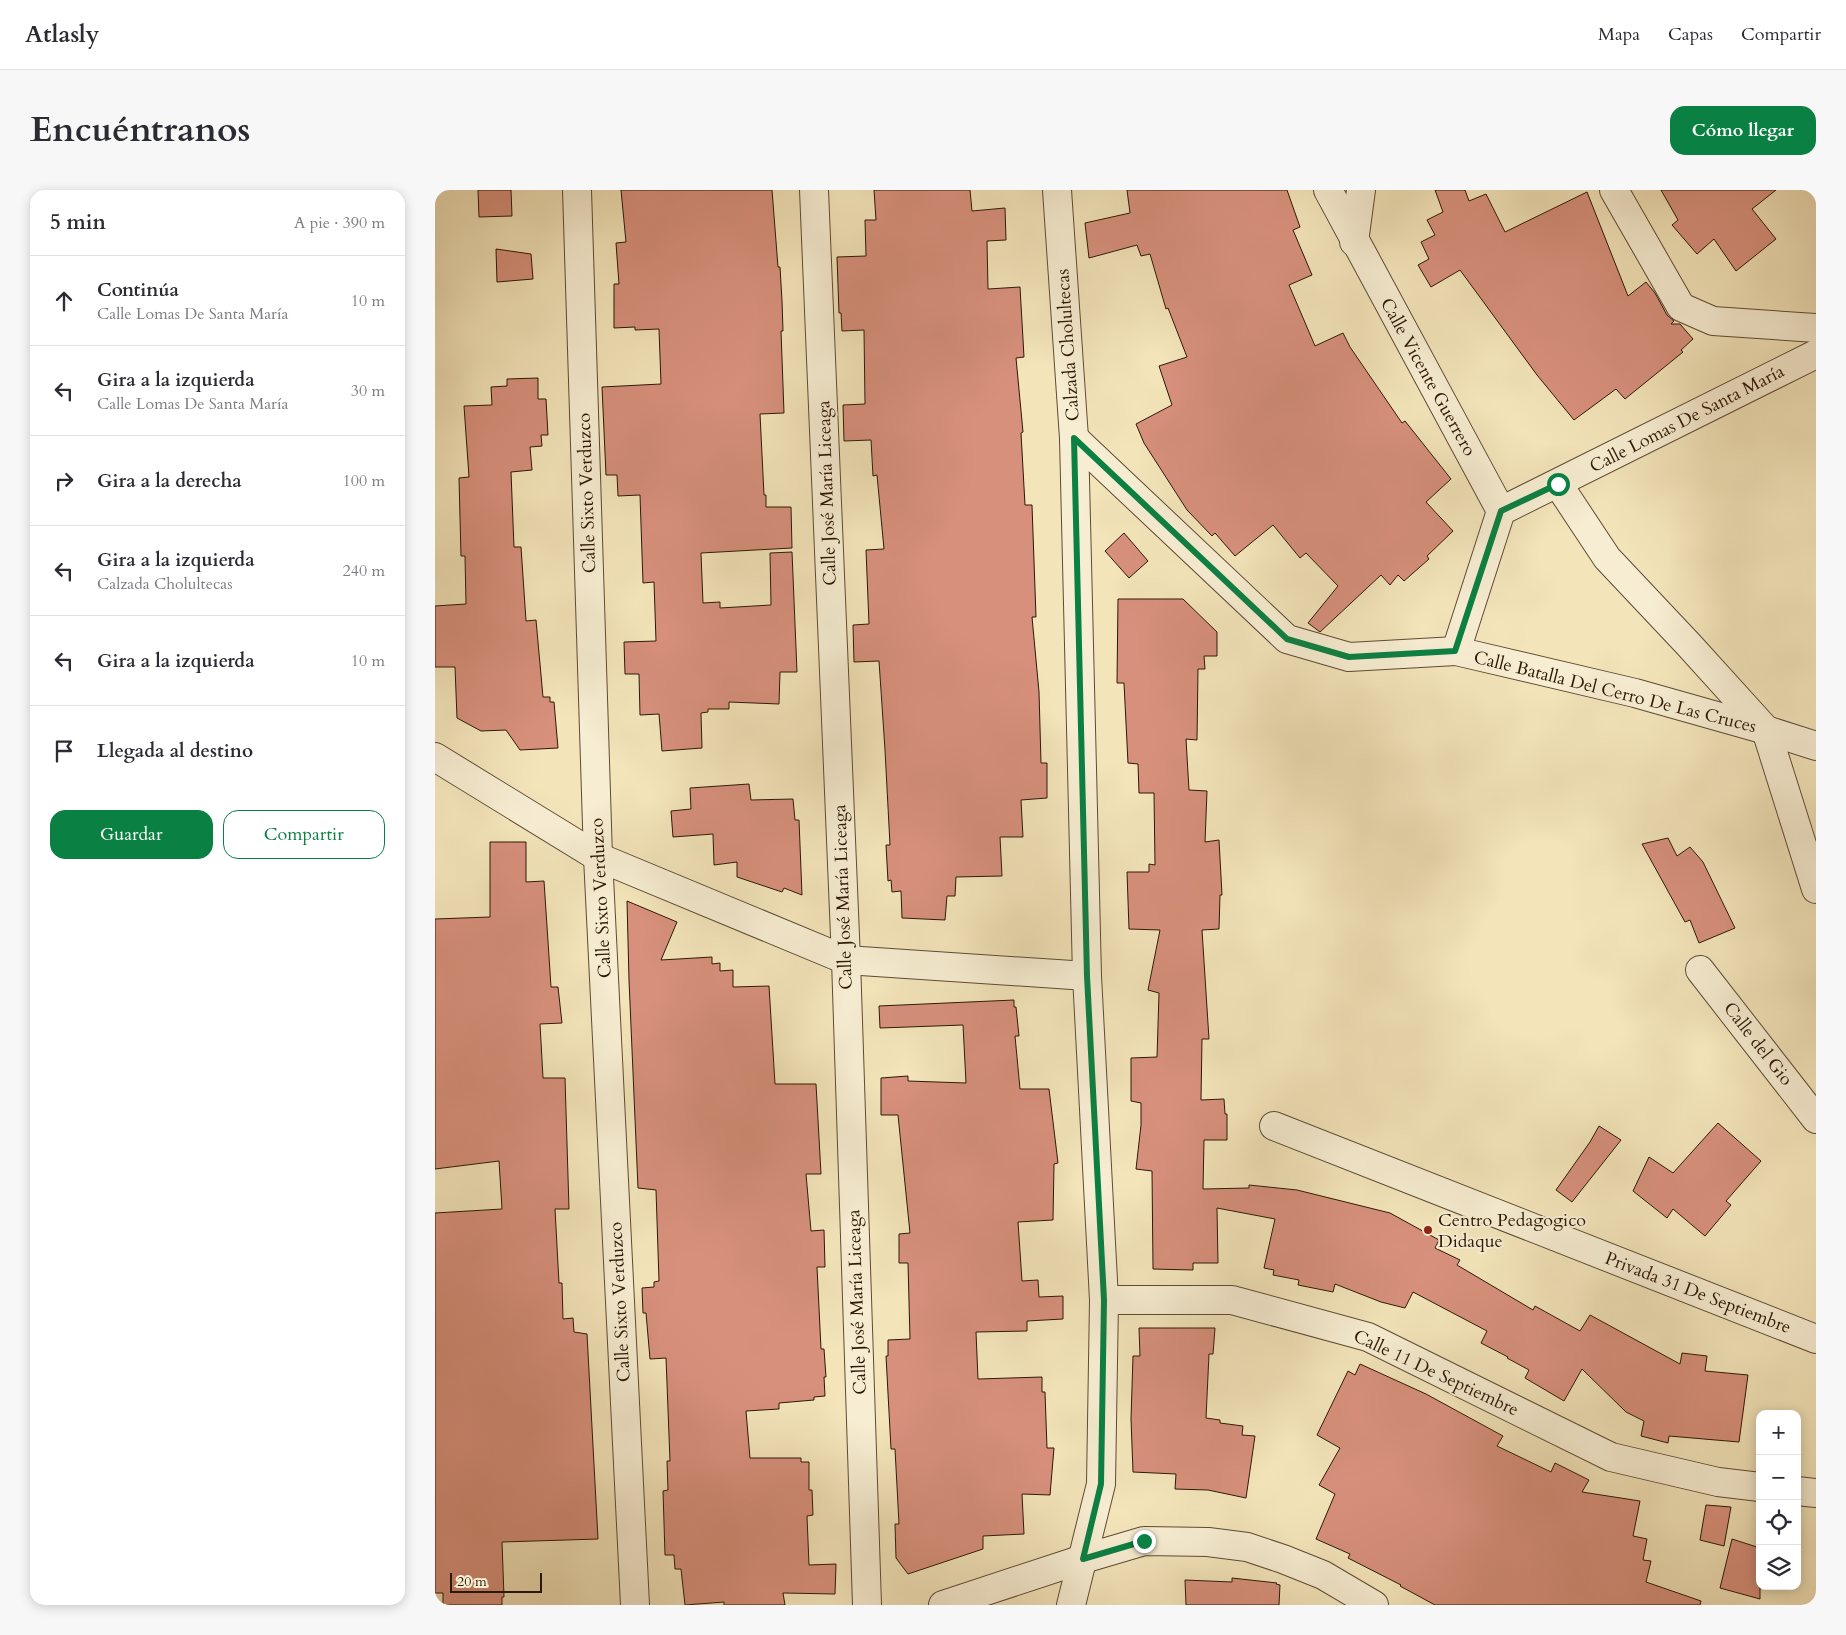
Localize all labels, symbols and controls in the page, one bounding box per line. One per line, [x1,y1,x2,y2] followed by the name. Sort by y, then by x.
[25,18,99,51] text: Atlasly
[1598,22,1640,47] text: Mapa
[1668,22,1713,47] text: Capas
[1741,22,1821,47] text: Compartir
[30,106,251,154] text: Encuéntranos
[1670,106,1816,155] button: Cómo llegar
[50,208,106,237] text: 5 min
[294,212,385,234] text: A pie · 390 m
[1050,268,1086,422] street label: Calzada Cholultecas
[97,277,179,303] text: Continúa
[50,287,78,315] icon: ahead
[351,290,385,312] text: 10 m
[1374,293,1482,461] street label: Calle Vicente Guerrero
[97,303,288,325] text: Calle Lomas De Santa María
[1585,359,1789,479] street label: Calle Lomas De Santa María
[97,367,255,393] text: Gira a la izquierda
[50,377,78,405] icon: left
[351,380,385,402] text: 30 m
[97,393,288,415] text: Calle Lomas De Santa María
[811,400,843,586] street label: Calle José María Liceaga
[572,412,602,574] street label: Calle Sixto Verduzco
[50,467,78,495] icon: right
[97,468,242,494] text: Gira a la derecha
[343,470,385,492] text: 100 m
[1547,473,1570,496] route start
[97,547,255,573] text: Gira a la izquierda
[50,557,78,585] icon: left
[343,560,385,582] text: 240 m
[97,573,232,595] text: Calzada Cholultecas
[1471,645,1759,739] street label: Calle Batalla Del Cerro De Las Cruces
[50,647,78,675] icon: left
[97,648,255,674] text: Gira a la izquierda
[351,650,385,672] text: 10 m
[50,737,78,765] icon: arrive
[97,738,253,764] text: Llegada al destino
[827,804,859,990] street label: Calle José María Liceaga
[50,810,213,859] button: Guardar
[223,810,385,859] button: Compartir
[584,817,618,979] street label: Calle Sixto Verduzco
[1717,997,1799,1091] street label: Calle del Gio
[1438,1208,1586,1254] place label: Centro Pedagogico Didaque
[841,1209,873,1395] street label: Calle José María Liceaga
[603,1221,637,1383] street label: Calle Sixto Verduzco
[1422,1224,1434,1236] marker: Centro Pedagogico Didaque
[1601,1246,1795,1340] street label: Privada 31 De Septiembre
[1349,1324,1523,1422] street label: Calle 11 De Septiembre
[1756,1410,1801,1590] map controls
[1756,1410,1801,1455] button: +
[1756,1455,1801,1500] button: −
[1756,1500,1801,1545] button: locate
[1133,1530,1156,1553] route end
[1756,1545,1801,1590] button: layers
[450,1570,543,1593] scale bar
[457,1572,487,1591] text: 20 m

